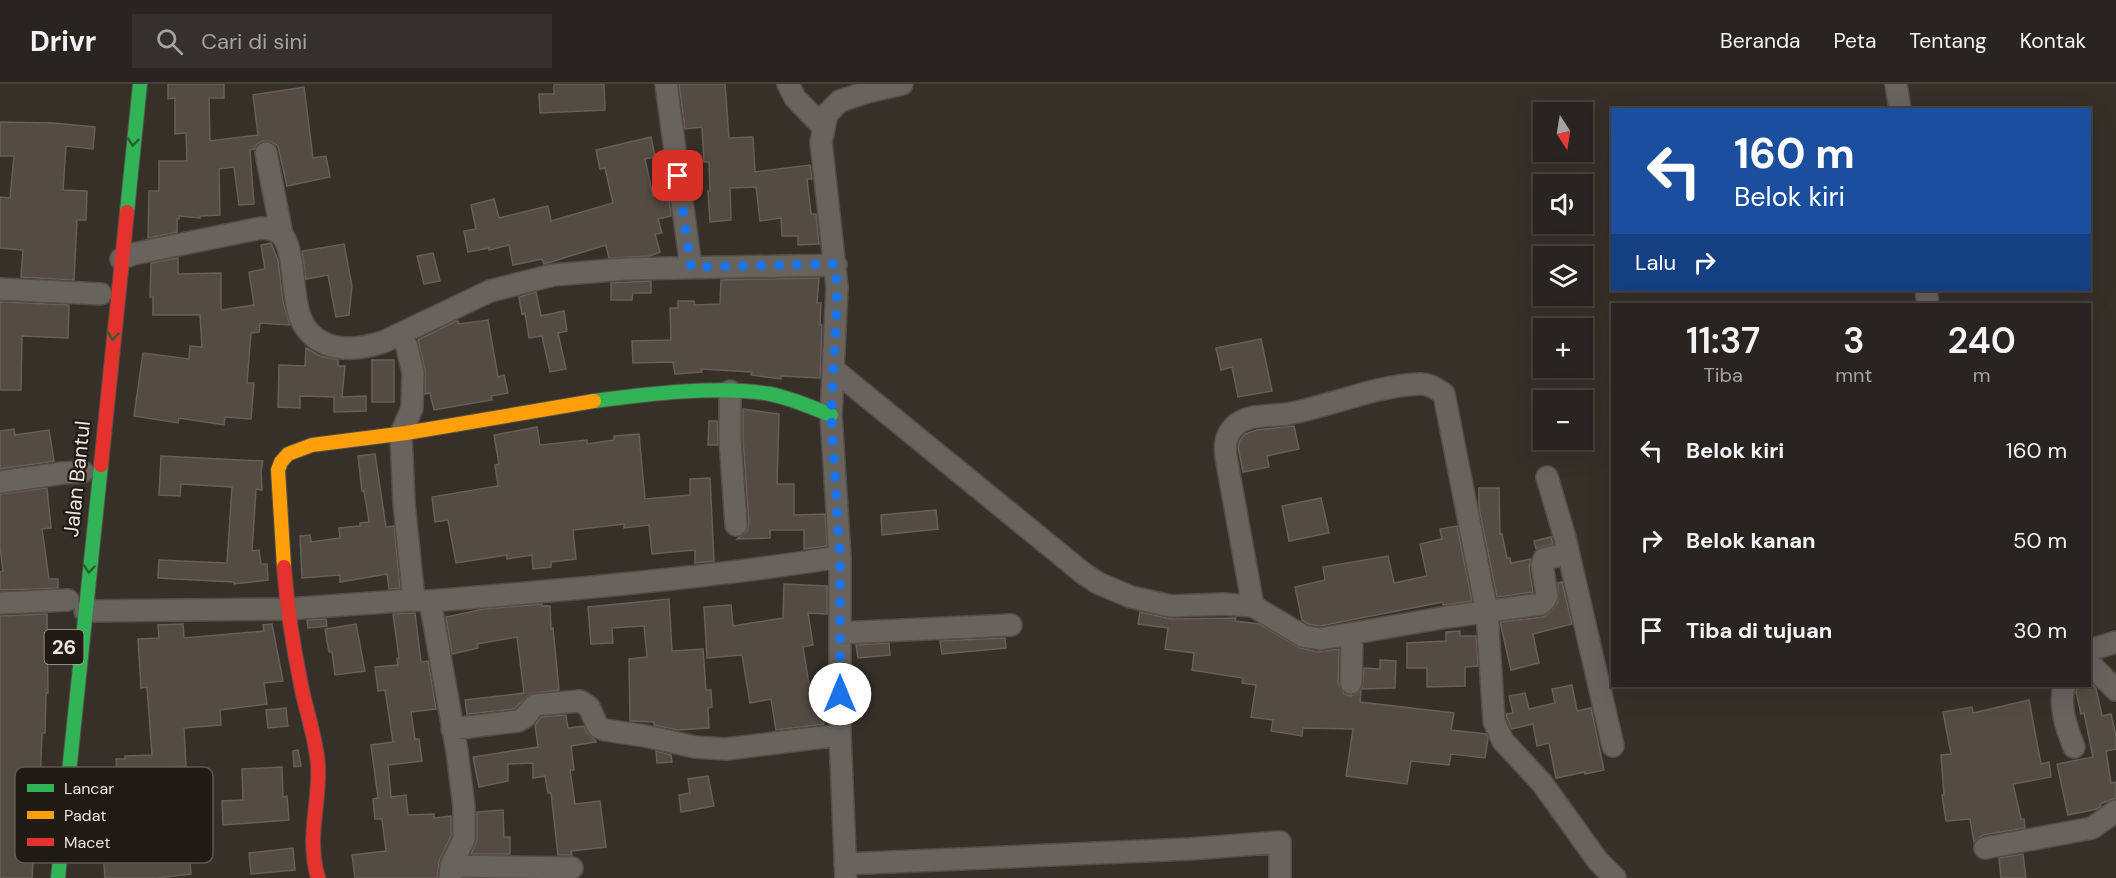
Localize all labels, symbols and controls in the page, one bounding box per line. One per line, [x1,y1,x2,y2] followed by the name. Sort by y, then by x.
[132,14,552,68] search box
[30,23,96,60] text: Drivr
[153,25,186,58] icon: search
[201,27,307,56] text: Cari di sini
[1720,27,1801,55] text: Beranda
[1834,27,1876,55] text: Peta
[1909,27,1987,55] text: Tentang
[2020,27,2086,55] text: Kontak
[1533,102,1593,162] north arrow
[1533,102,1593,450] map controls
[1734,126,1855,181] text: 160 m
[1635,132,1713,210] icon: left
[128,138,140,147] one-way arrow
[652,150,703,201] pin
[661,159,694,192] icon: arrive
[1533,174,1593,234] button: sound
[1734,179,1845,214] text: Belok kiri
[1533,246,1593,306] button: layers
[1688,246,1721,279] icon: right
[1635,248,1676,277] text: Lalu
[1686,317,1760,364] text: 11:37
[1843,317,1865,364] text: 3
[1947,317,2016,364] text: 240
[1533,318,1593,378] button: +
[107,332,120,341] one-way arrow
[1703,362,1743,388] text: Tiba
[1835,362,1872,388] text: mnt
[1973,362,1991,388] text: m
[1533,390,1593,450] button: −
[57,419,97,539] street label: Jalan Bantul
[1635,434,1668,467] icon: left
[1686,436,1784,465] text: Belok kiri
[2006,436,2067,465] text: 160 m
[1635,524,1668,557] icon: right
[1686,526,1816,555] text: Belok kanan
[2013,526,2067,555] text: 50 m
[83,565,96,574] one-way arrow
[1635,614,1668,647] icon: arrive
[1686,616,1832,645] text: Tiba di tujuan
[2013,616,2067,645] text: 30 m
[44,630,84,664] road number: 26
[808,662,872,726] position arrow
[15,767,213,863] legend
[64,778,114,799] text: Lancar
[64,805,106,826] text: Padat
[64,832,110,853] text: Macet

